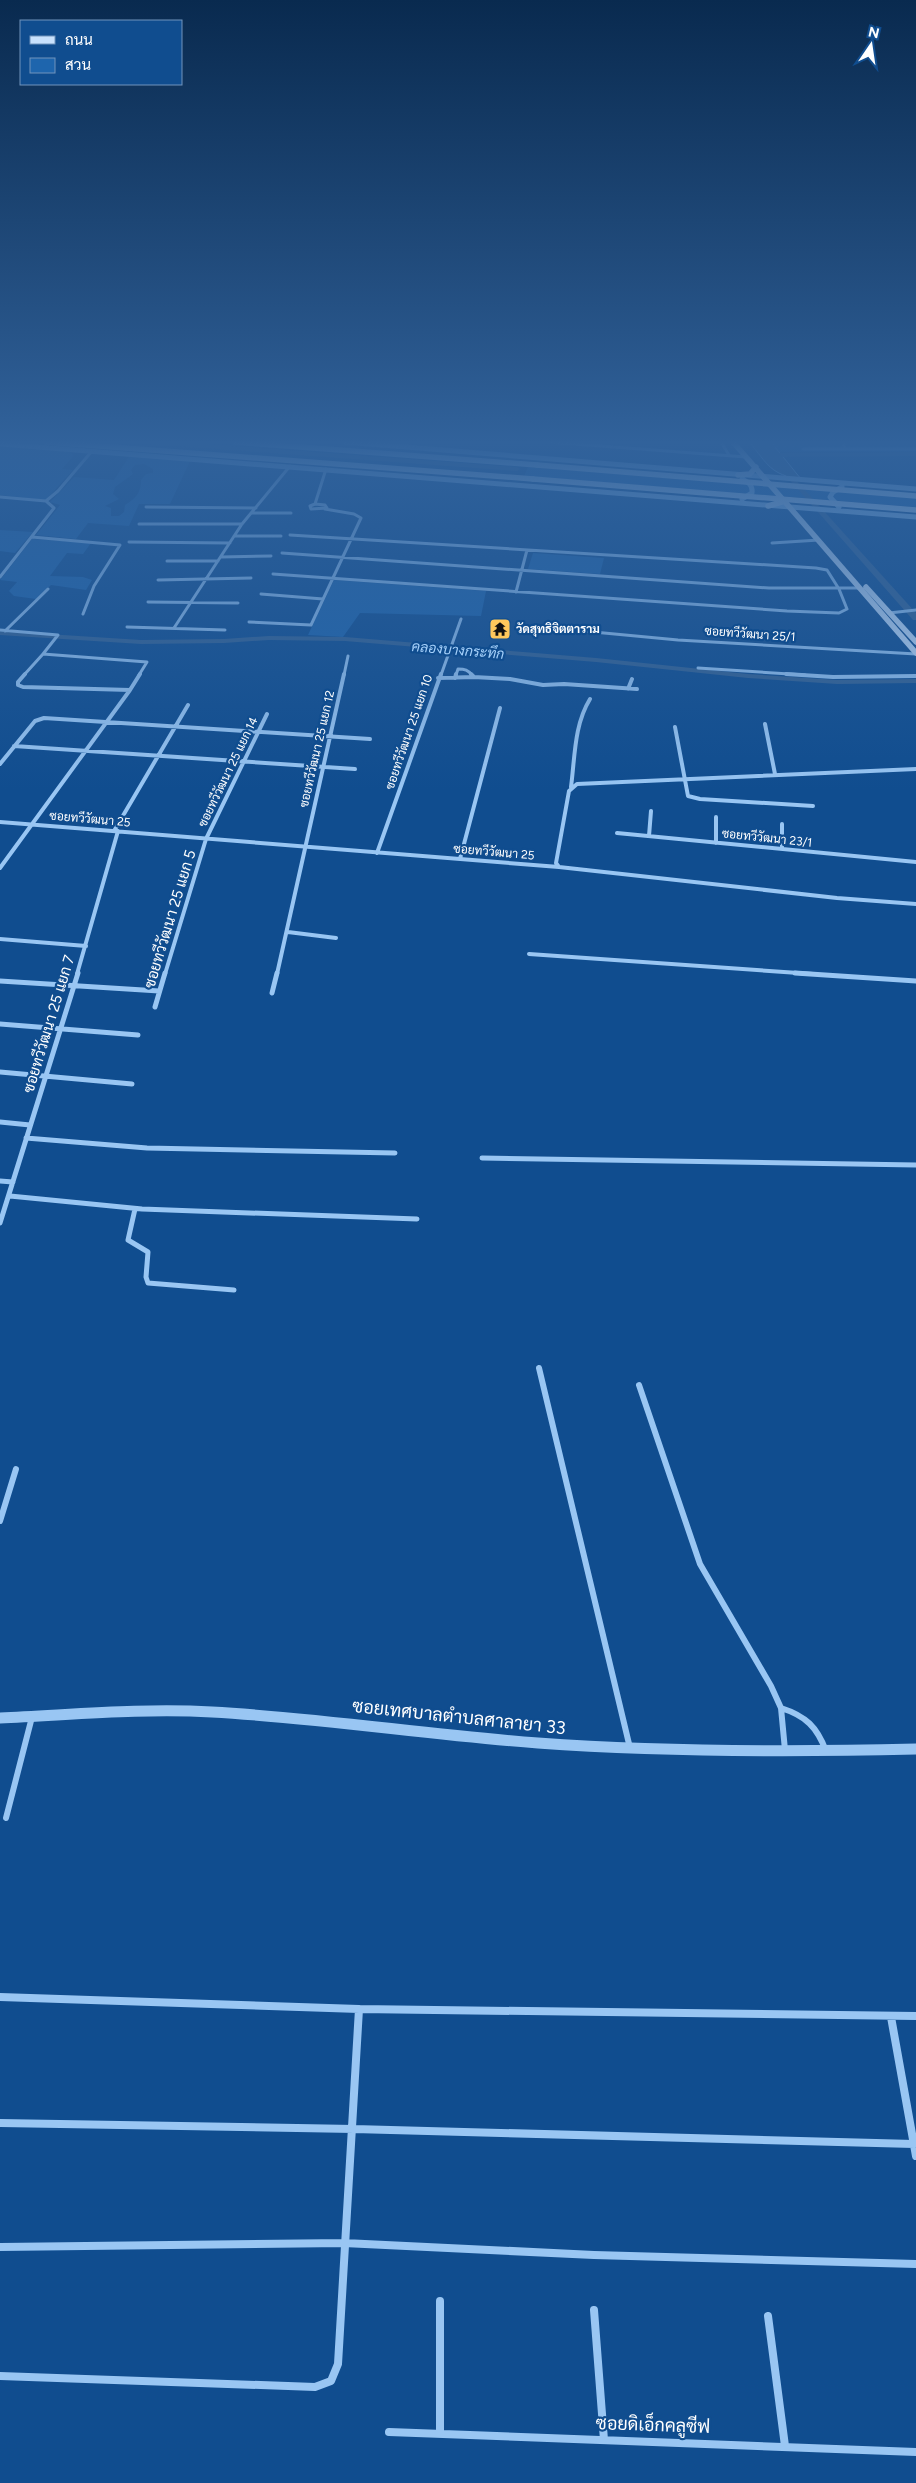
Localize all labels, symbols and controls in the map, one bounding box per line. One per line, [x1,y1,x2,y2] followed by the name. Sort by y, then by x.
[20,20,182,85] legend
[846,20,896,70] north arrow
[867,23,881,42] text: N
[65,31,93,49] text: ถนน
[65,56,91,74] text: สวน
[488,617,512,641] temple icon: วัดสุทธิจิตตาราม
[516,622,600,637] place label: วัดสุทธิจิตตาราม
[704,623,796,644] street label: ซอยทวีวัฒนา 25/1
[411,638,505,663] water label: คลองบางกระทึก
[382,672,435,791] street label: ซอยทวีวัฒนา 25 แยก 10
[296,689,337,809] street label: ซอยทวีวัฒนา 25 แยก 12
[194,714,261,829] street label: ซอยทวีวัฒนา 25 แยก 14
[49,807,131,830] street label: ซอยทวีวัฒนา 25
[721,825,813,850] street label: ซอยทวีวัฒนา 23/1
[453,840,535,863] street label: ซอยทวีวัฒนา 25
[139,847,200,990] street label: ซอยทวีวัฒนา 25 แยก 5
[18,953,79,1095] street label: ซอยทวีวัฒนา 25 แยก 7
[351,1695,567,1739] street label: ซอยเทศบาลตำบลศาลายา 33
[595,2409,711,2440] street label: ซอยดิเอ็กคลูซีฟ

